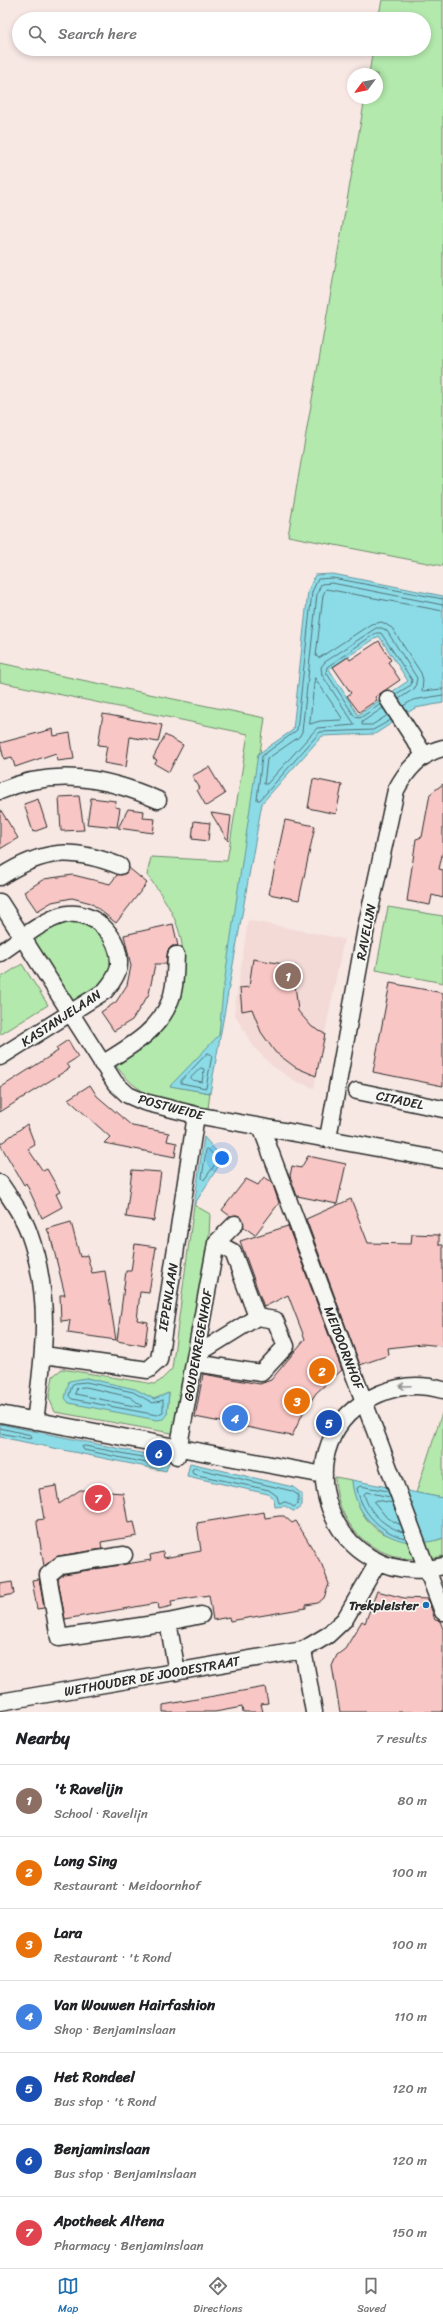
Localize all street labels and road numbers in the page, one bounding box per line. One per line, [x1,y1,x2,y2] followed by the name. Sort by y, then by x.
[349,902,383,962] street label: RAVELIJN
[16,983,106,1053] street label: KASTANJELAAN
[374,1084,426,1116] street label: CITADEL
[136,1087,207,1127] street label: POSTWEIDE
[151,1261,185,1334] street label: IEPENLAAN
[177,1286,219,1403] street label: GOUDENREGENHOF
[318,1303,371,1394] street label: MEIDOORNHOF
[62,1649,243,1703] street label: WETHOUDER DE JOODESTRAAT

